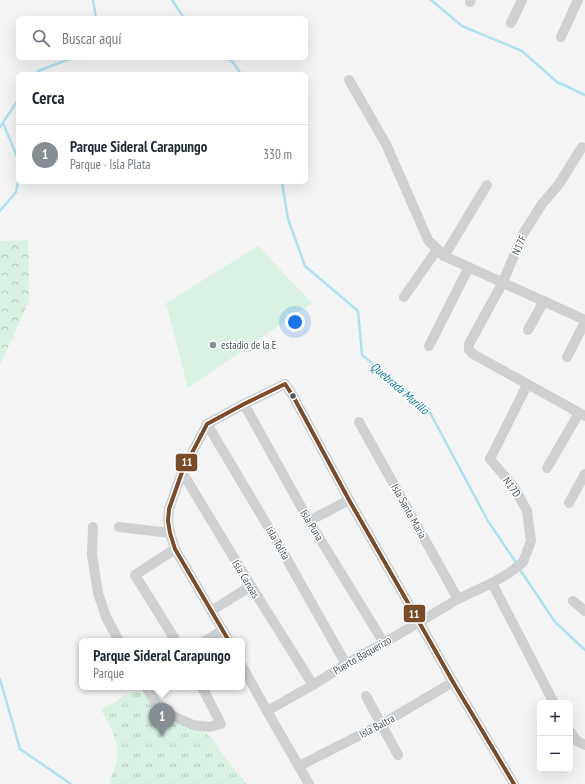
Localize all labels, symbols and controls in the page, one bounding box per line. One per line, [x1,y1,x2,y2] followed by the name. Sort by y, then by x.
[16,16,308,60] search box
[30,27,52,49] icon: search
[62,29,122,48] text: Buscar aquí
[32,87,65,109] text: Cerca
[70,137,207,156] text: Parque Sideral Carapungo
[42,146,48,163] text: 1
[263,146,292,163] text: 330 m
[70,156,150,173] text: Parque · Isla Plata
[508,232,530,257] street label: N17F
[285,312,305,332] your location
[221,338,277,352] place label: estadio de la E
[208,340,218,350] marker: estadio de la E
[368,359,433,418] water label: Quebrada Murillo
[288,391,298,401] unlabelled marker
[175,453,198,472] line badge: 11
[182,455,192,469] text: 11
[500,474,524,500] street label: N17D
[388,481,430,541] street label: Isla Santa María
[297,507,327,543] street label: Isla Puna
[263,524,293,562] street label: Isla Tolita
[229,557,263,601] street label: Isla Canoas
[403,604,426,623] line badge: 11
[409,607,419,621] text: 11
[330,633,394,677] street label: Puerto Baquerizo
[79,638,245,690] popup
[93,646,231,665] text: Parque Sideral Carapungo
[93,665,124,682] text: Parque
[537,700,573,772] map controls
[537,700,573,736] button: +
[149,703,175,736] pin: 1
[357,711,397,741] street label: Isla Baltra
[537,736,573,772] button: −

